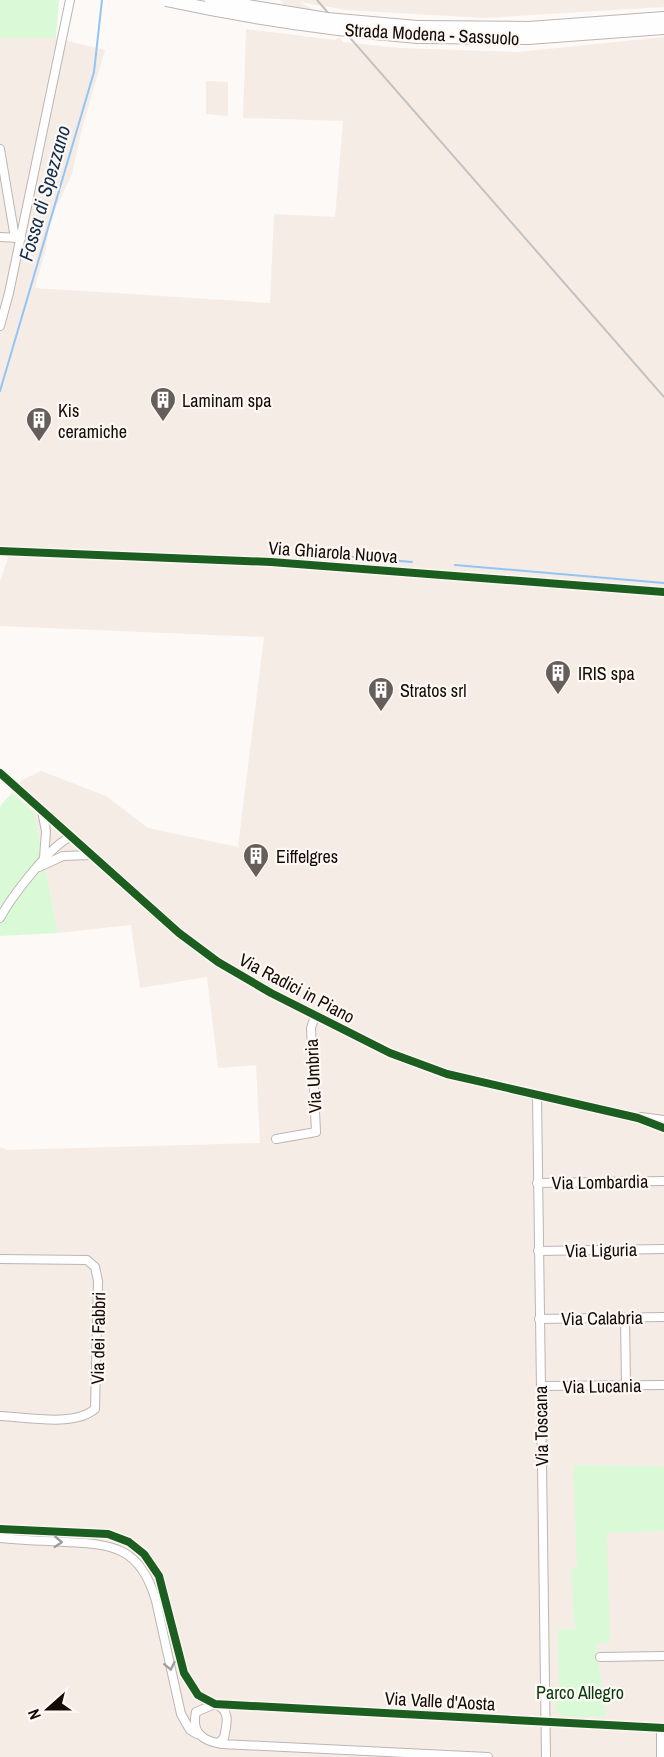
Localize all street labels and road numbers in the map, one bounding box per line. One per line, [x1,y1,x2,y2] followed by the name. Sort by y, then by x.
[344,17,520,51] street label: Strada Modena - Sassuolo
[268,535,398,569] street label: Via Ghiarola Nuova
[235,947,359,1029] street label: Via Radici in Piano
[299,1038,327,1114] street label: Via Umbria
[552,1169,648,1195] street label: Via Lombardia
[565,1237,637,1263] street label: Via Liguria
[85,1291,111,1385] street label: Via dei Fabbri
[561,1305,643,1331] street label: Via Calabria
[563,1373,641,1399] street label: Via Lucania
[528,1385,554,1467] street label: Via Toscana
[384,1686,496,1716] street label: Via Valle d'Aosta

